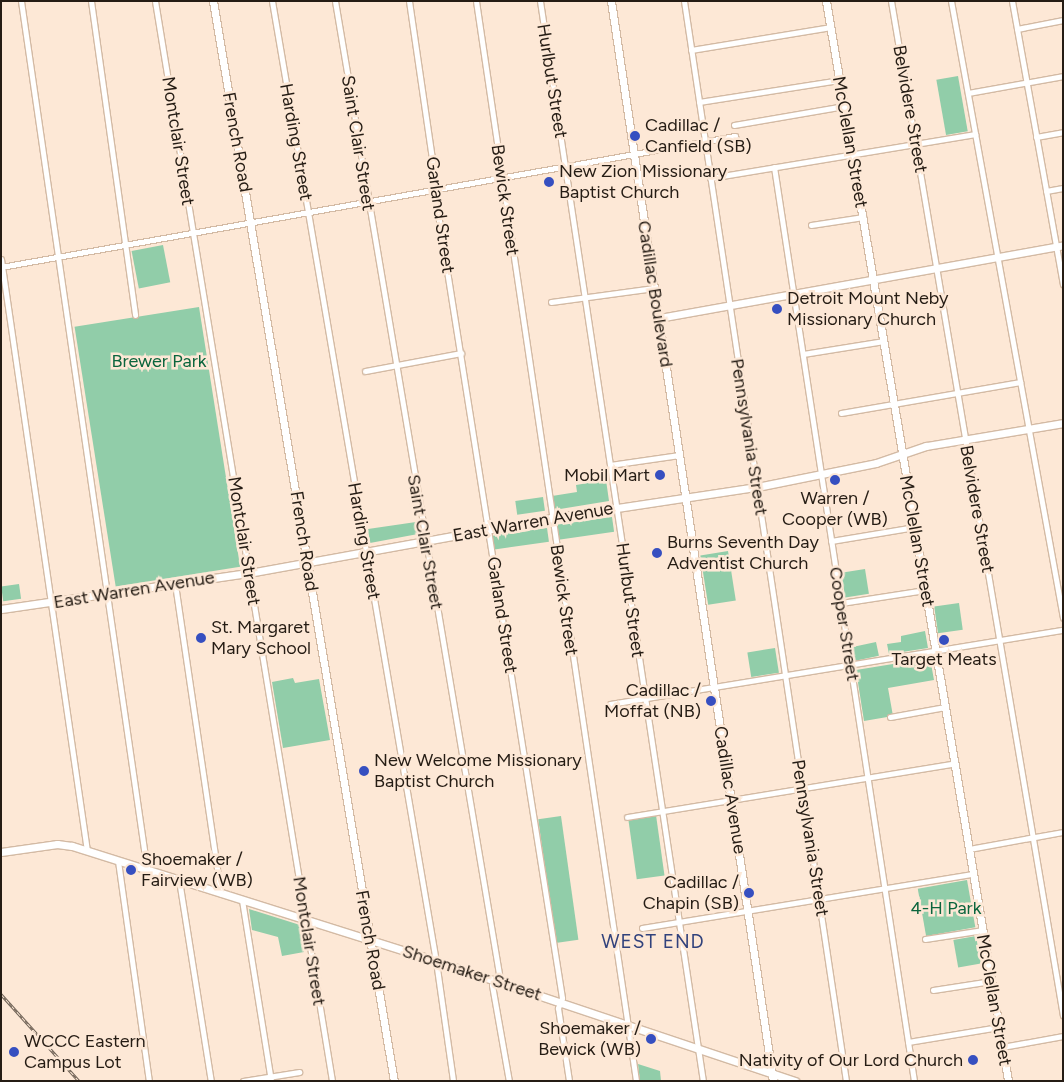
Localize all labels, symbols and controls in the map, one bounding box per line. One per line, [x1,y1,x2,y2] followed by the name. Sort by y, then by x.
[532,22,572,140] street label: Hurlbut Street
[888,43,932,175] street label: Belvidere Street
[337,74,379,212] street label: Saint Clair Street
[828,74,872,210] street label: McClellan Street
[157,75,199,207] street label: Montclair Street
[275,82,317,202] street label: Harding Street
[218,90,256,194] street label: French Road
[645,115,752,158] place label: Cadillac / Canfield (SB)
[629,130,641,142] marker: Cadillac / Canfield (SB)
[486,143,524,257] street label: Bewick Street
[421,155,459,275] street label: Garland Street
[559,161,727,203] place label: New Zion Missionary Baptist Church
[543,176,555,188] marker: New Zion Missionary Baptist Church
[633,219,677,369] street label: Cadillac Boulevard
[787,288,949,330] place label: Detroit Mount Neby Missionary Church
[771,303,783,315] marker: Detroit Mount Neby Missionary Church
[111,350,207,372] park label: Brewer Park
[726,357,772,517] street label: Pennsylvania Street
[955,443,999,575] street label: Belvidere Street
[564,464,650,486] place label: Mobil Mart
[654,469,666,481] marker: Mobil Mart
[402,473,448,611] street label: Saint Clair Street
[895,473,939,609] street label: McClellan Street
[829,474,841,486] marker: Warren / Cooper (WB)
[223,475,265,607] street label: Montclair Street
[343,481,385,601] street label: Harding Street
[782,488,888,530] place label: Warren / Cooper (WB)
[285,489,323,593] street label: French Road
[451,497,615,547] street label: East Warren Avenue
[667,532,819,574] place label: Burns Seventh Day Adventist Church
[611,541,649,659] street label: Hurlbut Street
[545,543,583,657] street label: Bewick Street
[651,547,663,559] marker: Burns Seventh Day Adventist Church
[482,555,522,675] street label: Garland Street
[824,565,864,683] street label: Cooper Street
[52,567,216,613] street label: East Warren Avenue
[211,617,311,660] place label: St. Margaret Mary School
[195,632,207,644] marker: St. Margaret Mary School
[938,634,950,646] marker: Target Meats
[891,648,997,670] place label: Target Meats
[604,680,701,722] place label: Cadillac / Moffat (NB)
[705,695,717,707] marker: Cadillac / Moffat (NB)
[709,725,751,855] street label: Cadillac Avenue
[374,750,582,792] place label: New Welcome Missionary Baptist Church
[787,758,833,918] street label: Pennsylvania Street
[358,765,370,777] marker: New Welcome Missionary Baptist Church
[141,849,253,892] place label: Shoemaker / Fairview (WB)
[125,864,137,876] marker: Shoemaker / Fairview (WB)
[643,872,739,914] place label: Cadillac / Chapin (SB)
[288,875,330,1007] street label: Montclair Street
[743,887,755,899] marker: Cadillac / Chapin (SB)
[351,888,389,992] street label: French Road
[911,897,981,919] park label: 4-H Park
[600,931,706,953] district label: WEST END
[972,932,1016,1068] street label: McClellan Street
[400,940,544,1006] street label: Shoemaker Street
[538,1018,641,1060] place label: Shoemaker / Bewick (WB)
[24,1031,146,1074] place label: WCCC Eastern Campus Lot
[645,1033,657,1045] marker: Shoemaker / Bewick (WB)
[8,1046,20,1058] marker: WCCC Eastern Campus Lot
[739,1049,963,1071] place label: Nativity of Our Lord Church
[967,1054,979,1066] marker: Nativity of Our Lord Church

